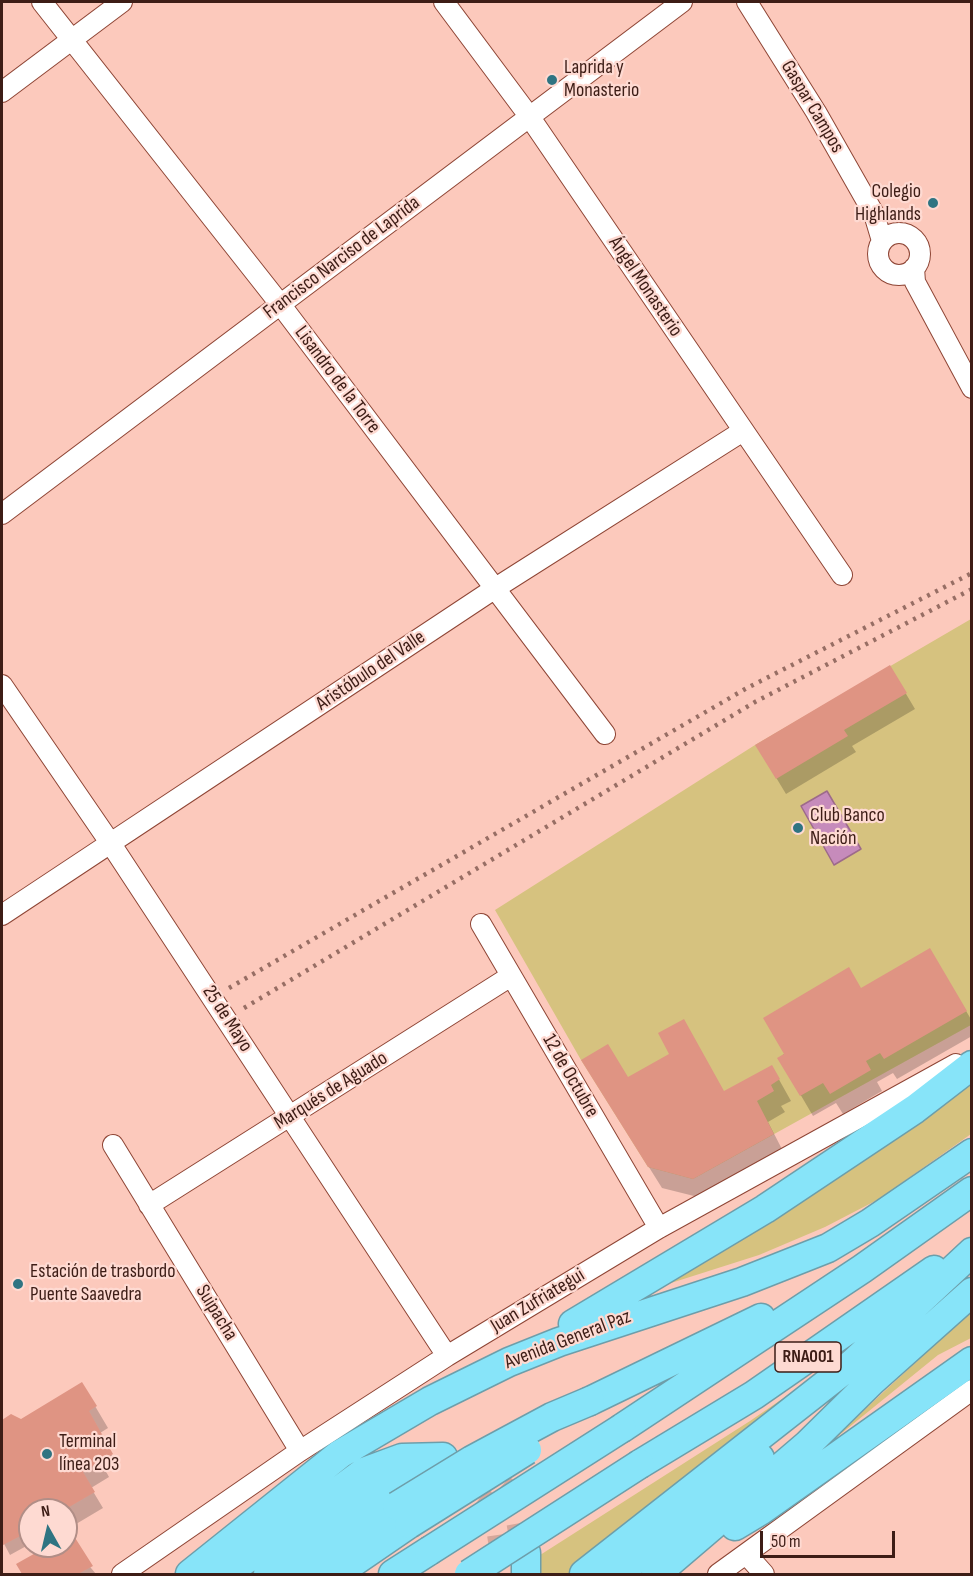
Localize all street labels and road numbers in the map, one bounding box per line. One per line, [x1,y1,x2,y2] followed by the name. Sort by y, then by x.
[775,57,849,157] street label: Gaspar Campos
[259,191,425,325] street label: Francisco Narciso de Laprida
[603,232,687,342] street label: Ángel Monasterio
[289,322,385,438] street label: Lisandro de la Torre
[312,626,430,716] street label: Aristóbulo del Valle
[197,981,257,1057] street label: 25 de Mayo
[537,1030,603,1122] street label: 12 de Octubre
[270,1047,392,1135] street label: Marqués de Aguado
[487,1264,589,1338] street label: Juan Zufriategui
[190,1281,242,1345] street label: Suipacha
[502,1305,634,1375] street label: Avenida General Paz
[775,1342,841,1372] road number: RNA001

